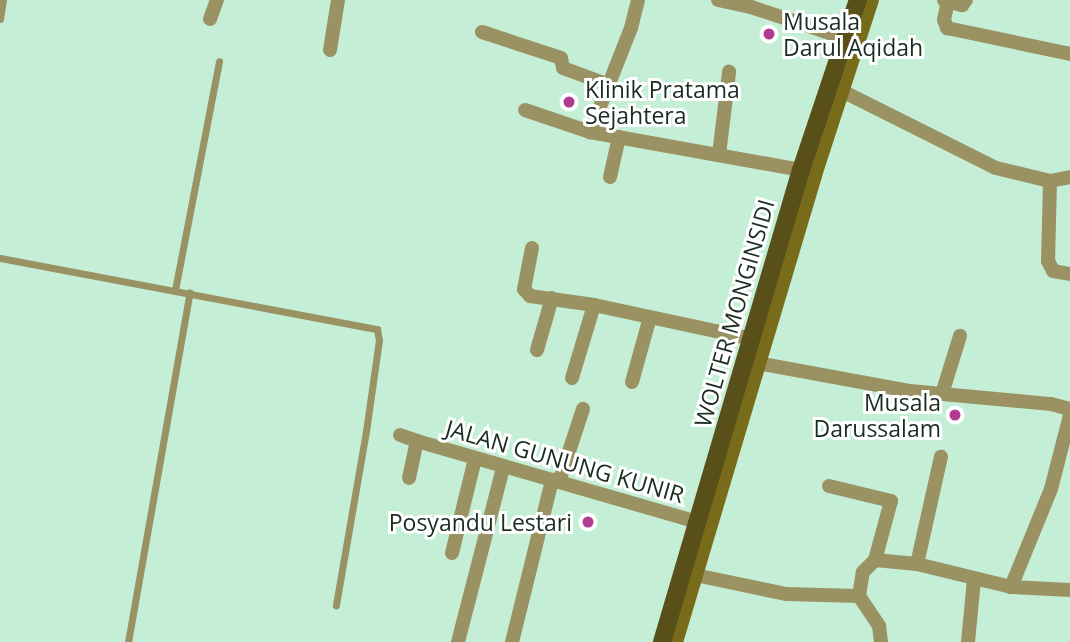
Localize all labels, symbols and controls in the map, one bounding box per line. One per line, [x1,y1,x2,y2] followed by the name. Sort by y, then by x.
[783,7,923,61] place label: Musala Darul Aqidah
[761,26,777,42] marker: Musala Darul Aqidah
[585,75,740,129] place label: Klinik Pratama Sejahtera
[559,92,579,112] marker: Klinik Pratama Sejahtera
[688,196,780,430] street label: WOLTER MONGINSIDI
[813,388,941,442] place label: Musala Darussalam
[947,407,963,423] marker: Musala Darussalam
[443,414,687,508] street label: JALAN GUNUNG KUNIR
[389,508,572,536] place label: Posyandu Lestari
[578,512,598,532] marker: Posyandu Lestari

